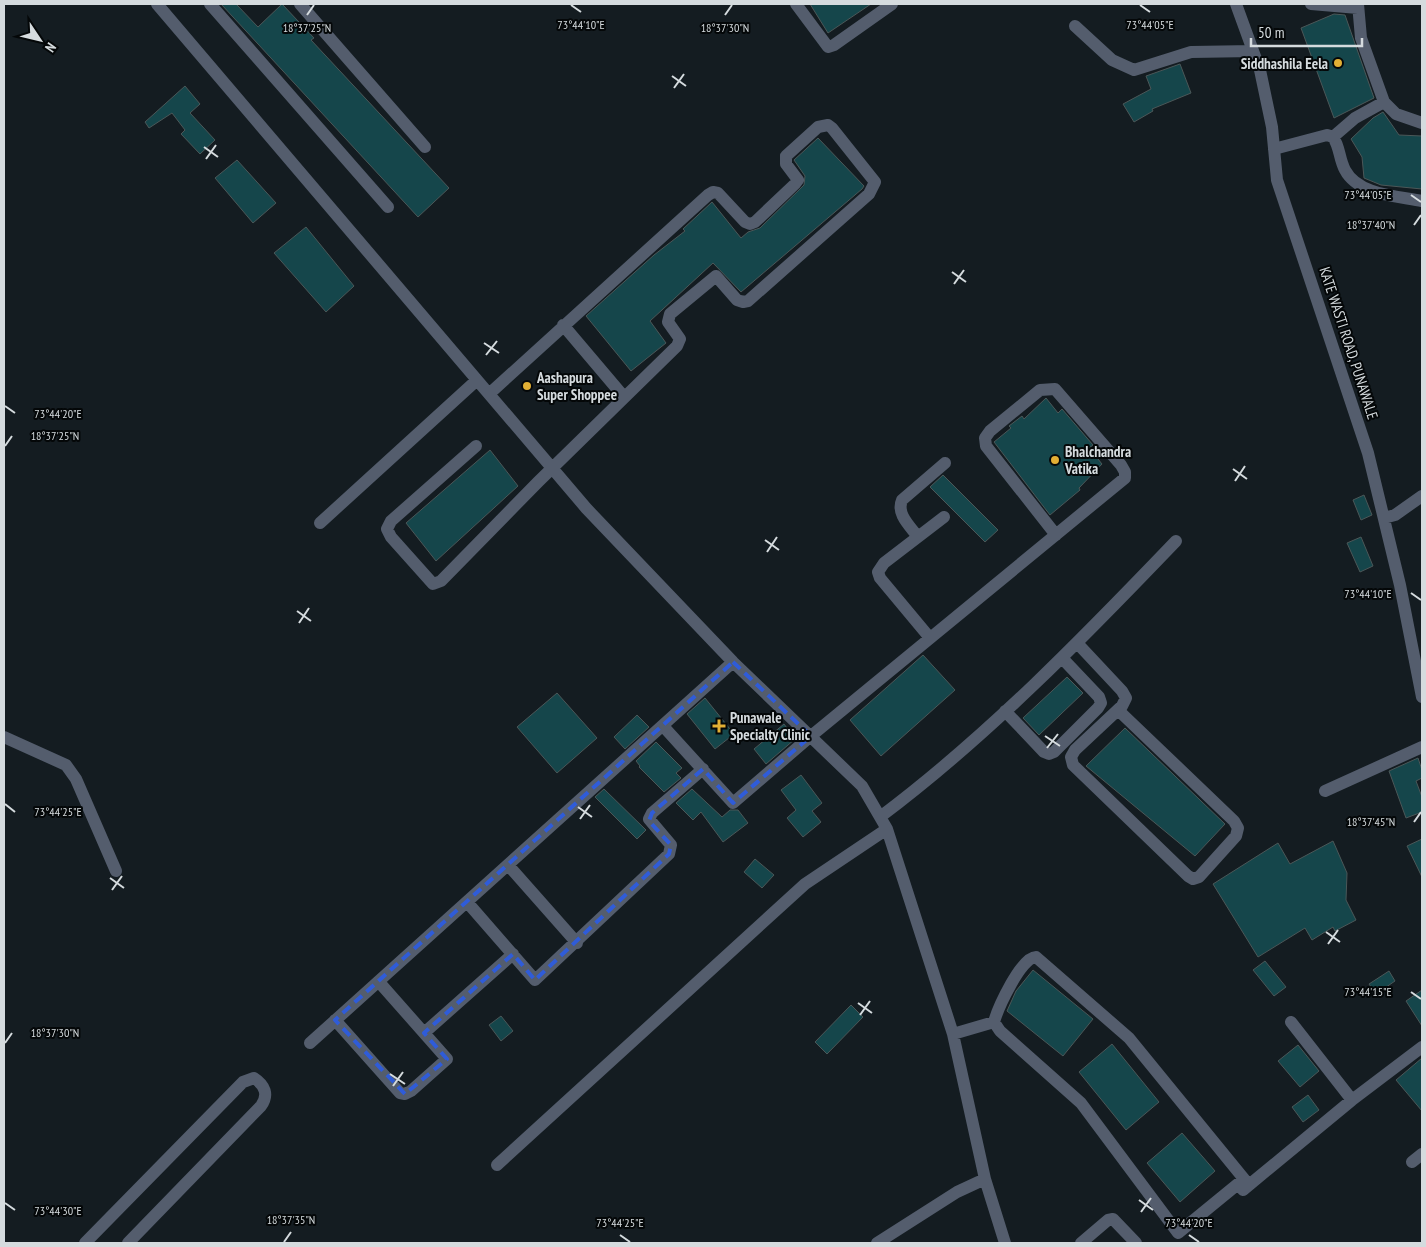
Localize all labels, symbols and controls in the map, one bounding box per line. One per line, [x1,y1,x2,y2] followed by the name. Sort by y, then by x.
[15,15,65,65] north arrow
[1251,15,1362,47] scale bar
[557,17,605,32] text: 73°44'10"E
[1126,17,1174,32] text: 73°44'05"E
[283,20,331,35] text: 18°37'25"N
[701,20,749,35] text: 18°37'30"N
[1258,23,1284,42] text: 50 m
[41,39,60,56] text: N
[1241,54,1328,73] place label: Siddhashila Eela
[1332,57,1344,69] marker: Siddhashila Eela
[1344,187,1392,202] text: 73°44'05"E
[1347,217,1395,232] text: 18°37'40"N
[1315,264,1383,422] street label: KATE WASTI ROAD, PUNAWALE
[536,368,617,404] place label: Aashapura Super Shoppee
[521,380,533,392] marker: Aashapura Super Shoppee
[34,406,82,421] text: 73°44'20"E
[31,428,79,443] text: 18°37'25"N
[1064,442,1131,478] place label: Bhalchandra Vatika
[1049,454,1061,466] marker: Bhalchandra Vatika
[1344,586,1392,601] text: 73°44'10"E
[730,708,811,744] place label: Punawale Specialty Clinic
[712,719,726,733] marker: Punawale Specialty Clinic
[34,804,82,819] text: 73°44'25"E
[1347,814,1395,829] text: 18°37'45"N
[1344,984,1392,999] text: 73°44'15"E
[31,1025,79,1040] text: 18°37'30"N
[34,1203,82,1218] text: 73°44'30"E
[267,1212,315,1227] text: 18°37'35"N
[596,1215,644,1230] text: 73°44'25"E
[1165,1215,1213,1230] text: 73°44'20"E

